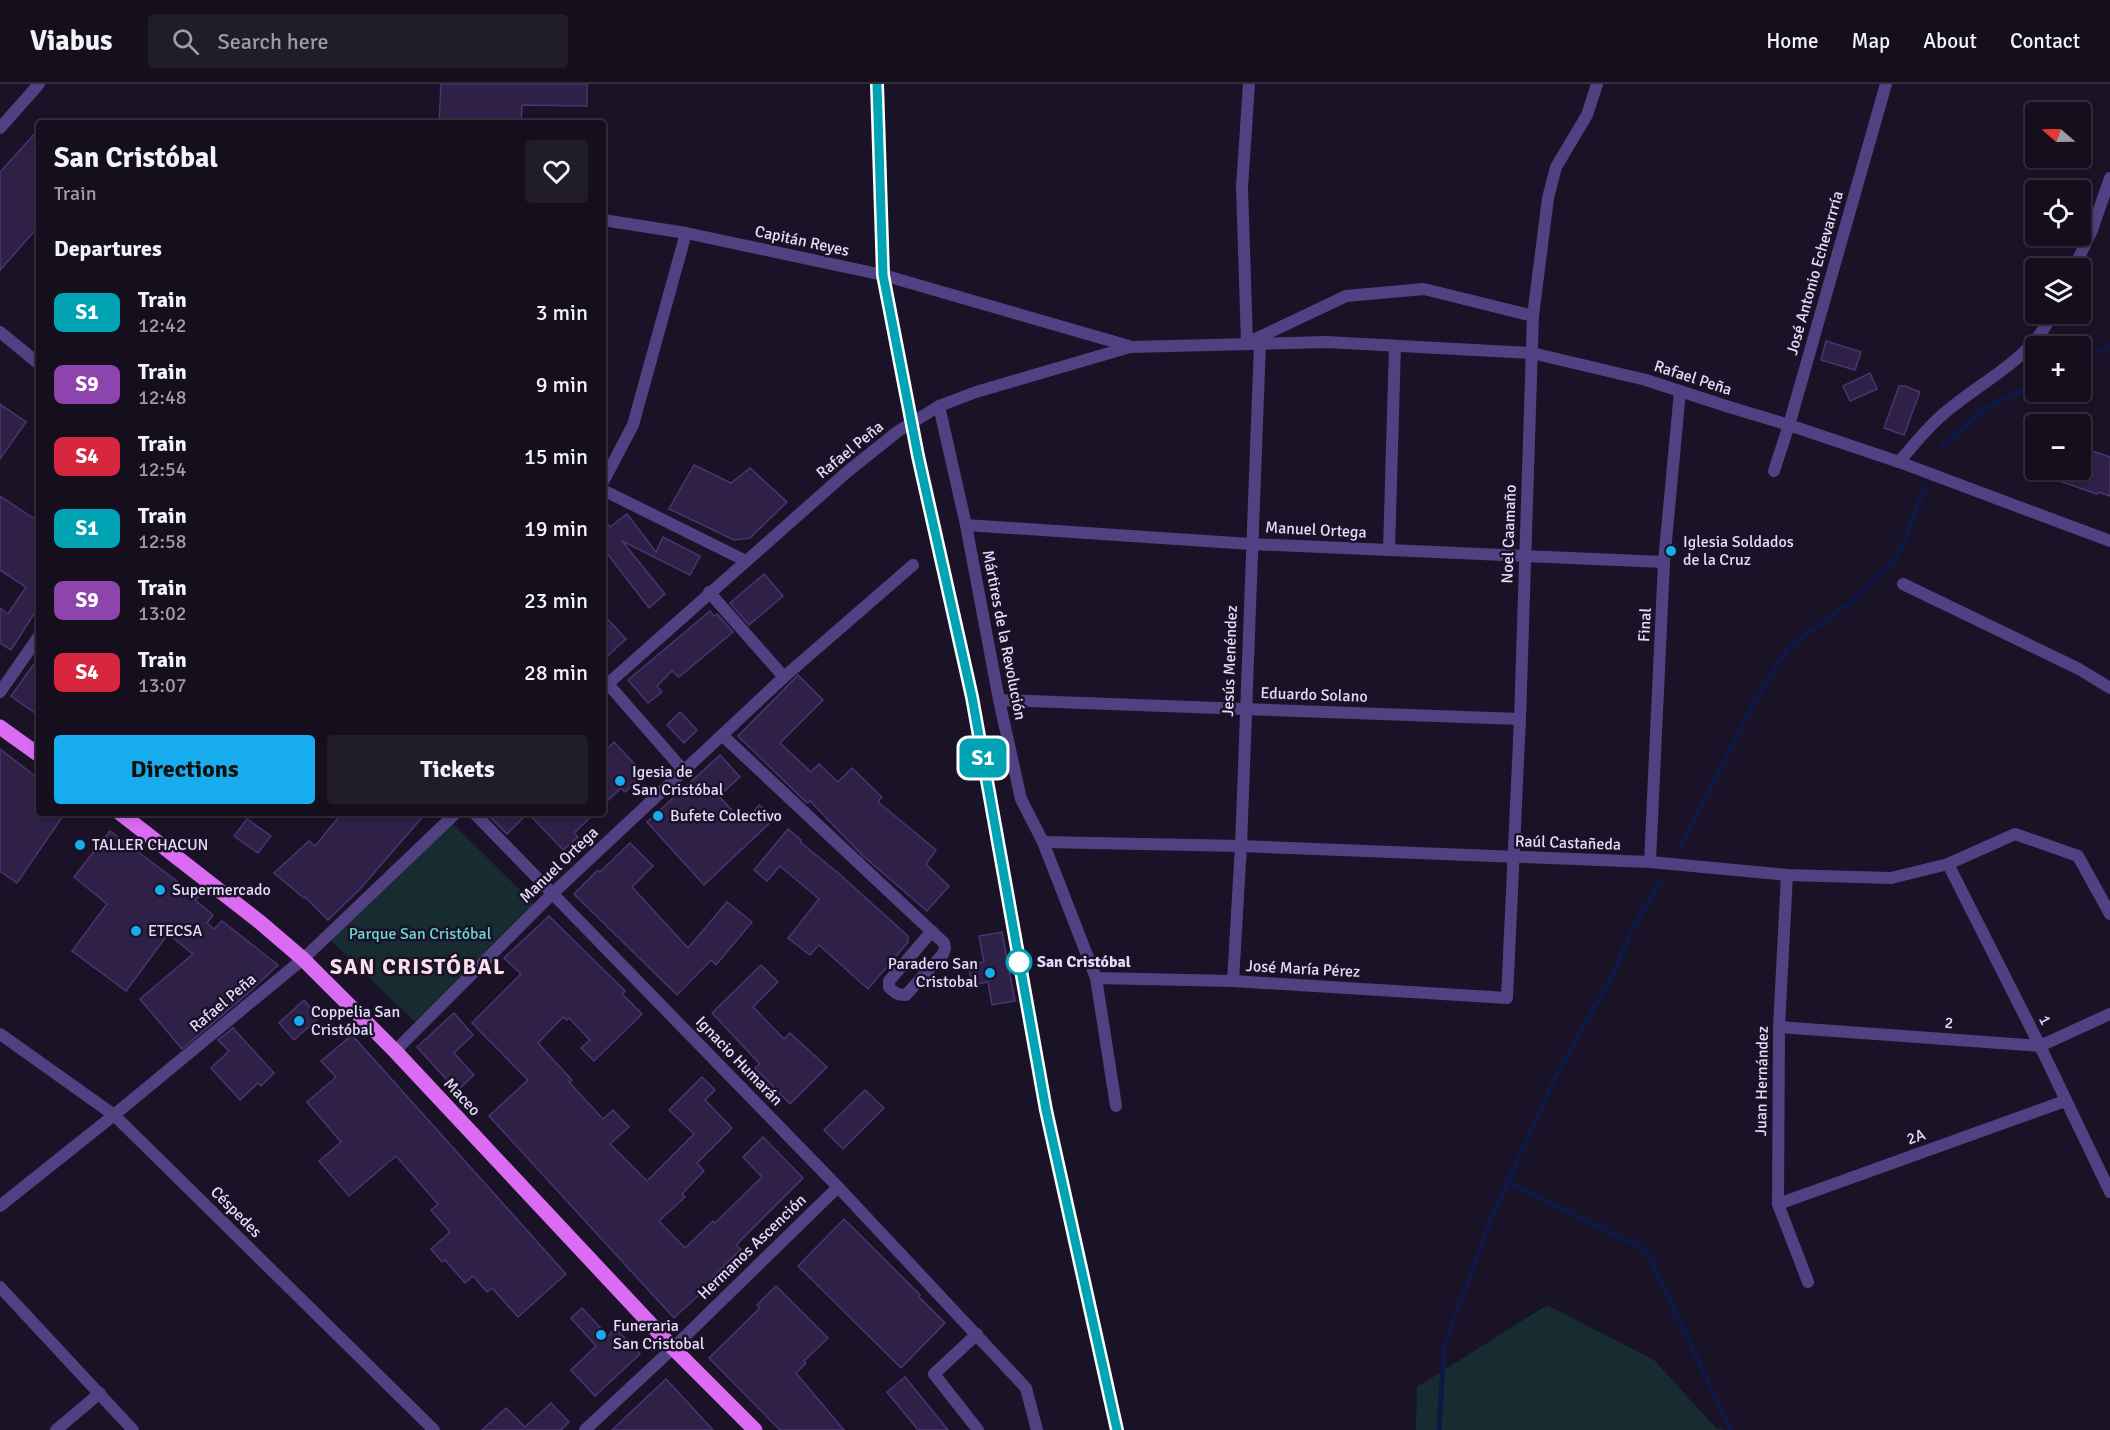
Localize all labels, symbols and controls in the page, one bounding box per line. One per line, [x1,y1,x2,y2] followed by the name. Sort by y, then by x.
[148,14,568,68] search box
[30,24,112,58] text: Viabus
[169,25,202,58] icon: search
[217,28,328,55] text: Search here
[1766,28,1819,54] text: Home
[1852,28,1890,54] text: Map
[1923,28,1977,54] text: About
[2010,28,2080,54] text: Contact
[2025,102,2091,168] north arrow
[2025,102,2091,480] map controls
[525,140,588,203] button: heart
[54,141,218,175] text: San Cristóbal
[2025,180,2091,246] button: locate
[54,181,97,206] text: Train
[1782,189,1848,357] street label: José Antonio Echevarrría
[753,221,851,261] street label: Capitán Reyes
[54,235,162,262] text: Departures
[2025,258,2091,324] button: layers
[138,286,187,313] text: Train
[75,299,99,325] text: S1
[536,299,588,326] text: 3 min
[138,313,187,338] text: 12:42
[2025,336,2091,402] button: +
[1652,356,1734,400] street label: Rafael Peña
[138,358,187,385] text: Train
[75,371,99,397] text: S9
[536,371,588,398] text: 9 min
[138,385,187,410] text: 12:48
[2025,414,2091,480] button: −
[812,417,888,483] street label: Rafael Peña
[138,430,187,457] text: Train
[75,443,99,469] text: S4
[524,443,588,470] text: 15 min
[138,457,187,482] text: 12:54
[1497,484,1521,584] street label: Noel Caamaño
[138,502,187,529] text: Train
[75,515,99,541] text: S1
[524,515,588,542] text: 19 min
[1265,517,1367,543] street label: Manuel Ortega
[138,529,187,554] text: 12:58
[1683,532,1794,570] place label: Iglesia Soldados de la Cruz
[1664,544,1678,558] marker: Iglesia Soldados de la Cruz
[978,548,1030,722] street label: Mártires de la Revolución
[138,574,187,601] text: Train
[75,587,99,613] text: S9
[524,587,588,614] text: 23 min
[138,601,187,626] text: 13:02
[1218,605,1242,717] street label: Jesús Menéndez
[1634,607,1656,643] street label: Final
[138,646,187,673] text: Train
[75,659,99,685] text: S4
[524,659,588,686] text: 28 min
[138,673,187,698] text: 13:07
[1260,683,1368,707] street label: Eduardo Solano
[54,735,315,804] button: Directions
[327,735,588,804] button: Tickets
[956,738,1010,778] line badge: S1
[971,745,995,771] text: S1
[632,762,724,800] place label: Igesia de San Cristóbal
[613,774,627,788] marker: Igesia de San Cristóbal
[670,806,782,826] place label: Bufete Colectivo
[651,809,665,823] marker: Bufete Colectivo
[516,823,602,907] street label: Manuel Ortega
[1515,831,1621,855] street label: Raúl Castañeda
[92,835,209,855] place label: TALLER CHACUN
[73,838,87,852] marker: TALLER CHACUN
[172,880,271,900] place label: Supermercado
[153,883,167,897] marker: Supermercado
[148,921,202,941] place label: ETECSA
[129,924,143,938] marker: ETECSA
[349,924,492,944] park label: Parque San Cristóbal
[1006,949,1032,975] marker: San Cristóbal
[1037,952,1131,972] place label: San Cristóbal
[330,953,506,980] district label: SAN CRISTÓBAL
[888,954,978,992] place label: Paradero San Cristobal
[1245,956,1361,982] street label: José María Pérez
[983,966,997,980] marker: Paradero San Cristobal
[186,969,260,1037] street label: Rafael Peña
[311,1002,400,1040] place label: Coppelia San Cristóbal
[691,1012,787,1110] street label: Ignacio Humarán
[2034,1012,2056,1028] street label: 1
[1944,1013,1954,1033] street label: 2
[292,1014,306,1028] marker: Coppelia San Cristóbal
[1751,1026,1773,1136] street label: Juan Hernández
[439,1074,485,1120] street label: Maceo
[1904,1124,1928,1150] street label: 2A
[206,1182,266,1242] street label: Céspedes
[694,1190,810,1304] street label: Hermanos Ascención
[613,1316,705,1354] place label: Funeraria San Cristobal
[594,1328,608,1342] marker: Funeraria San Cristobal

